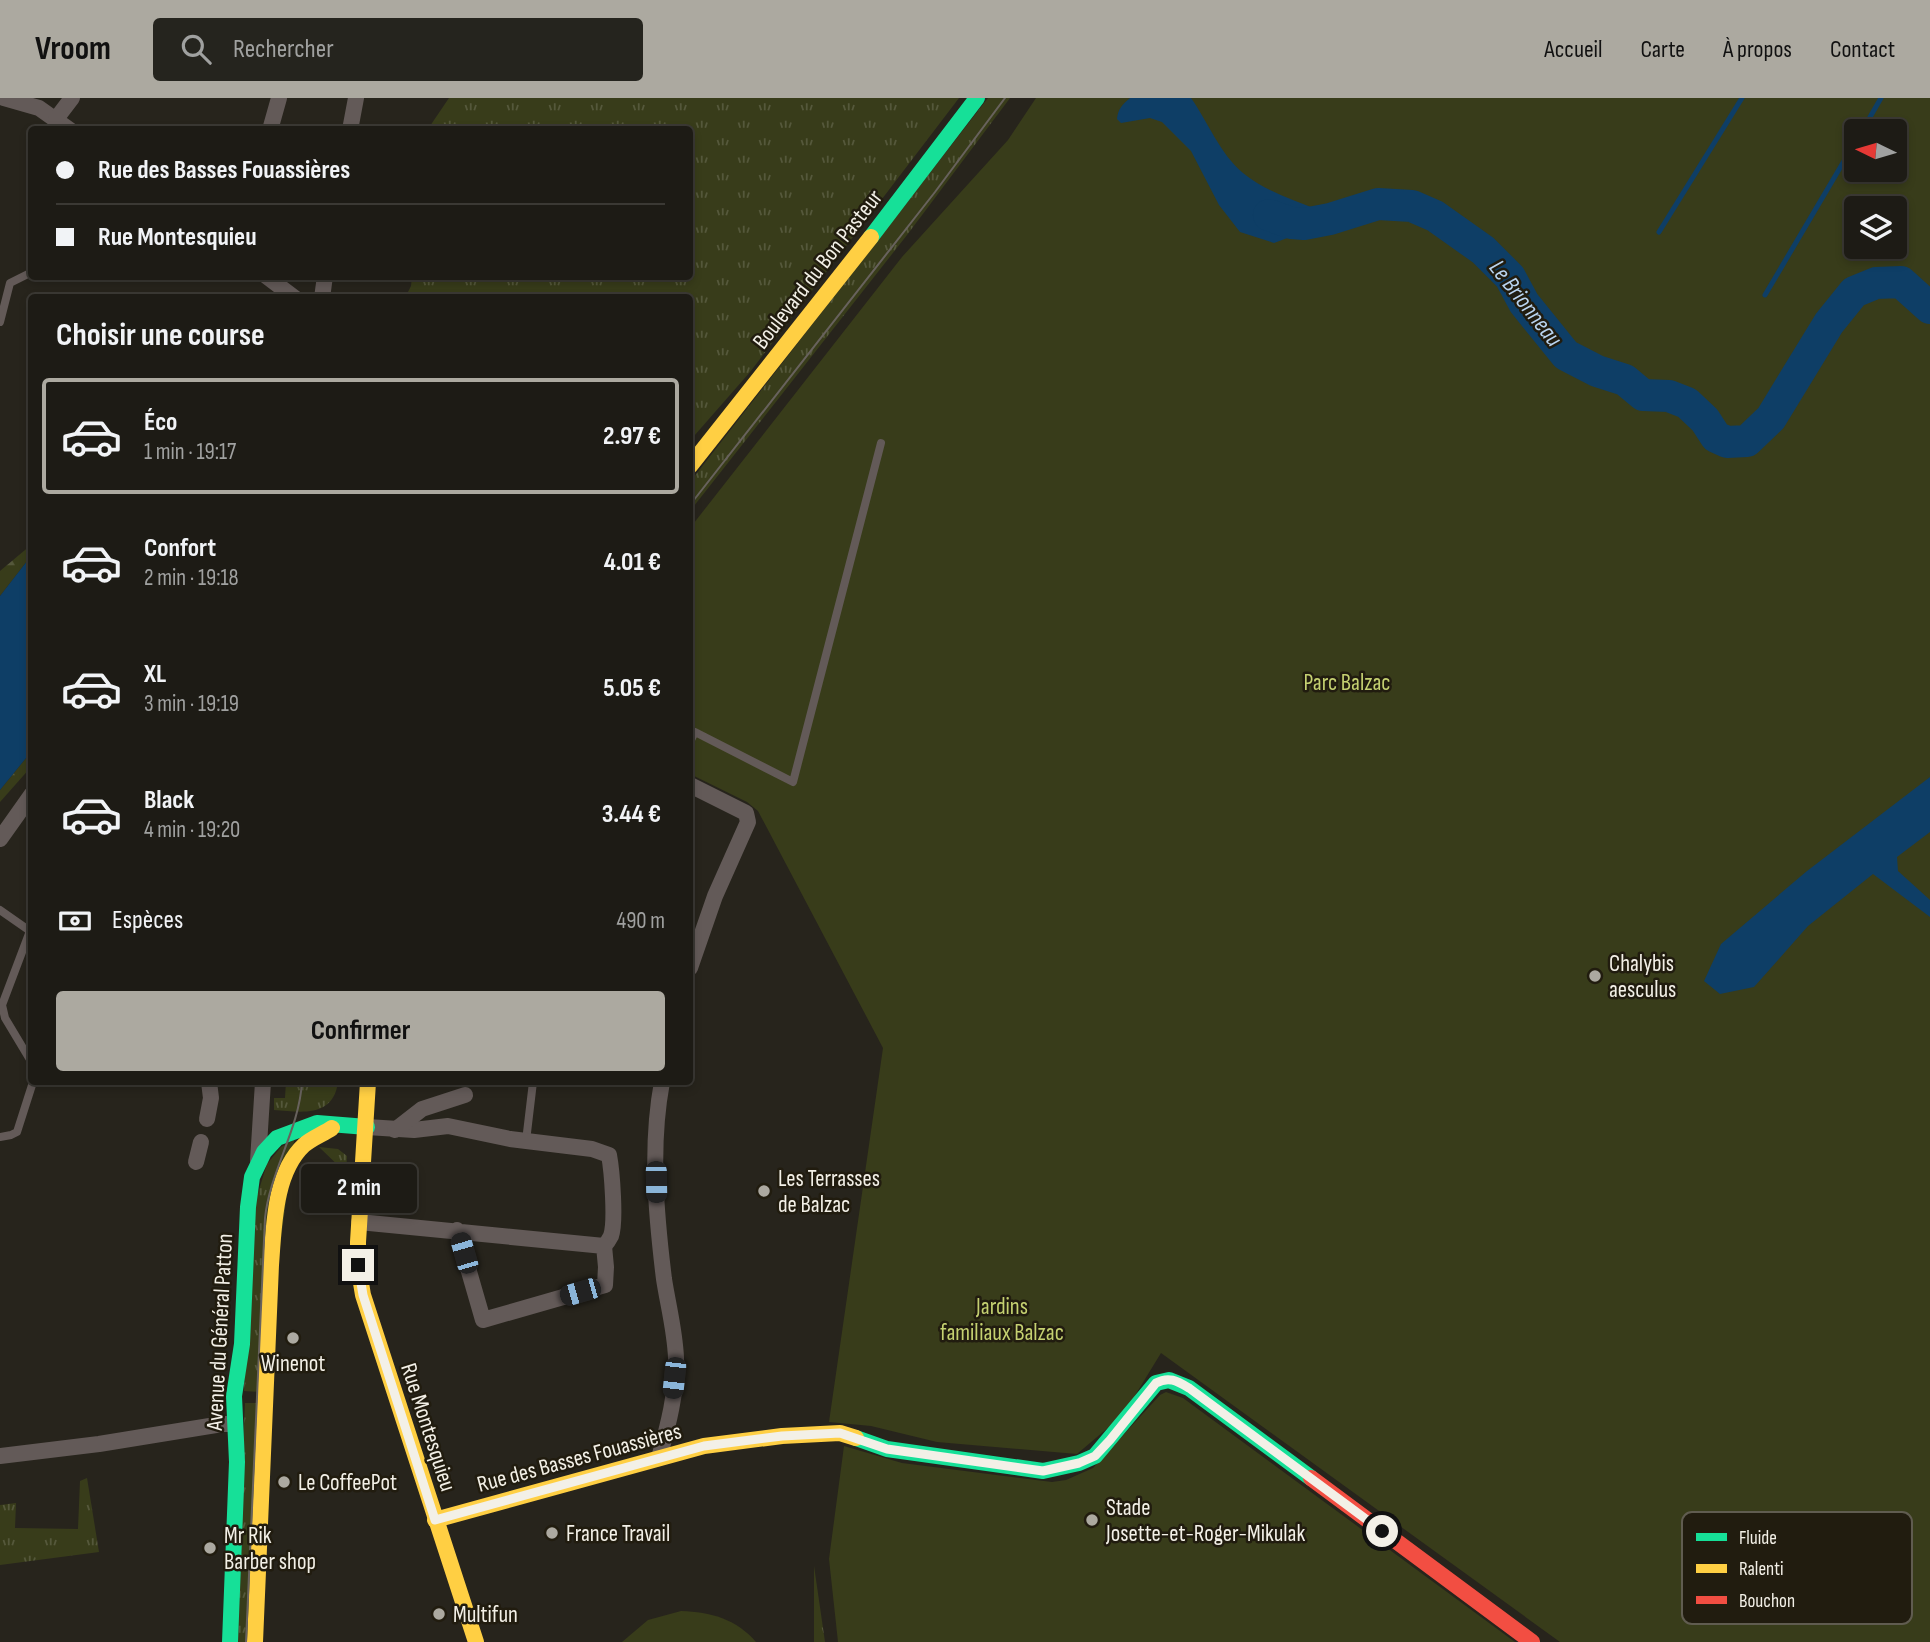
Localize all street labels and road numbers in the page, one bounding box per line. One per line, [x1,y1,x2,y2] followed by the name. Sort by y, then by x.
[747,184,889,355] street label: Boulevard du Bon Pasteur
[201,1233,239,1432] street label: Avenue du Général Patton
[394,1360,462,1495] street label: Rue Montesquieu
[474,1417,685,1499] street label: Rue des Basses Fouassières

